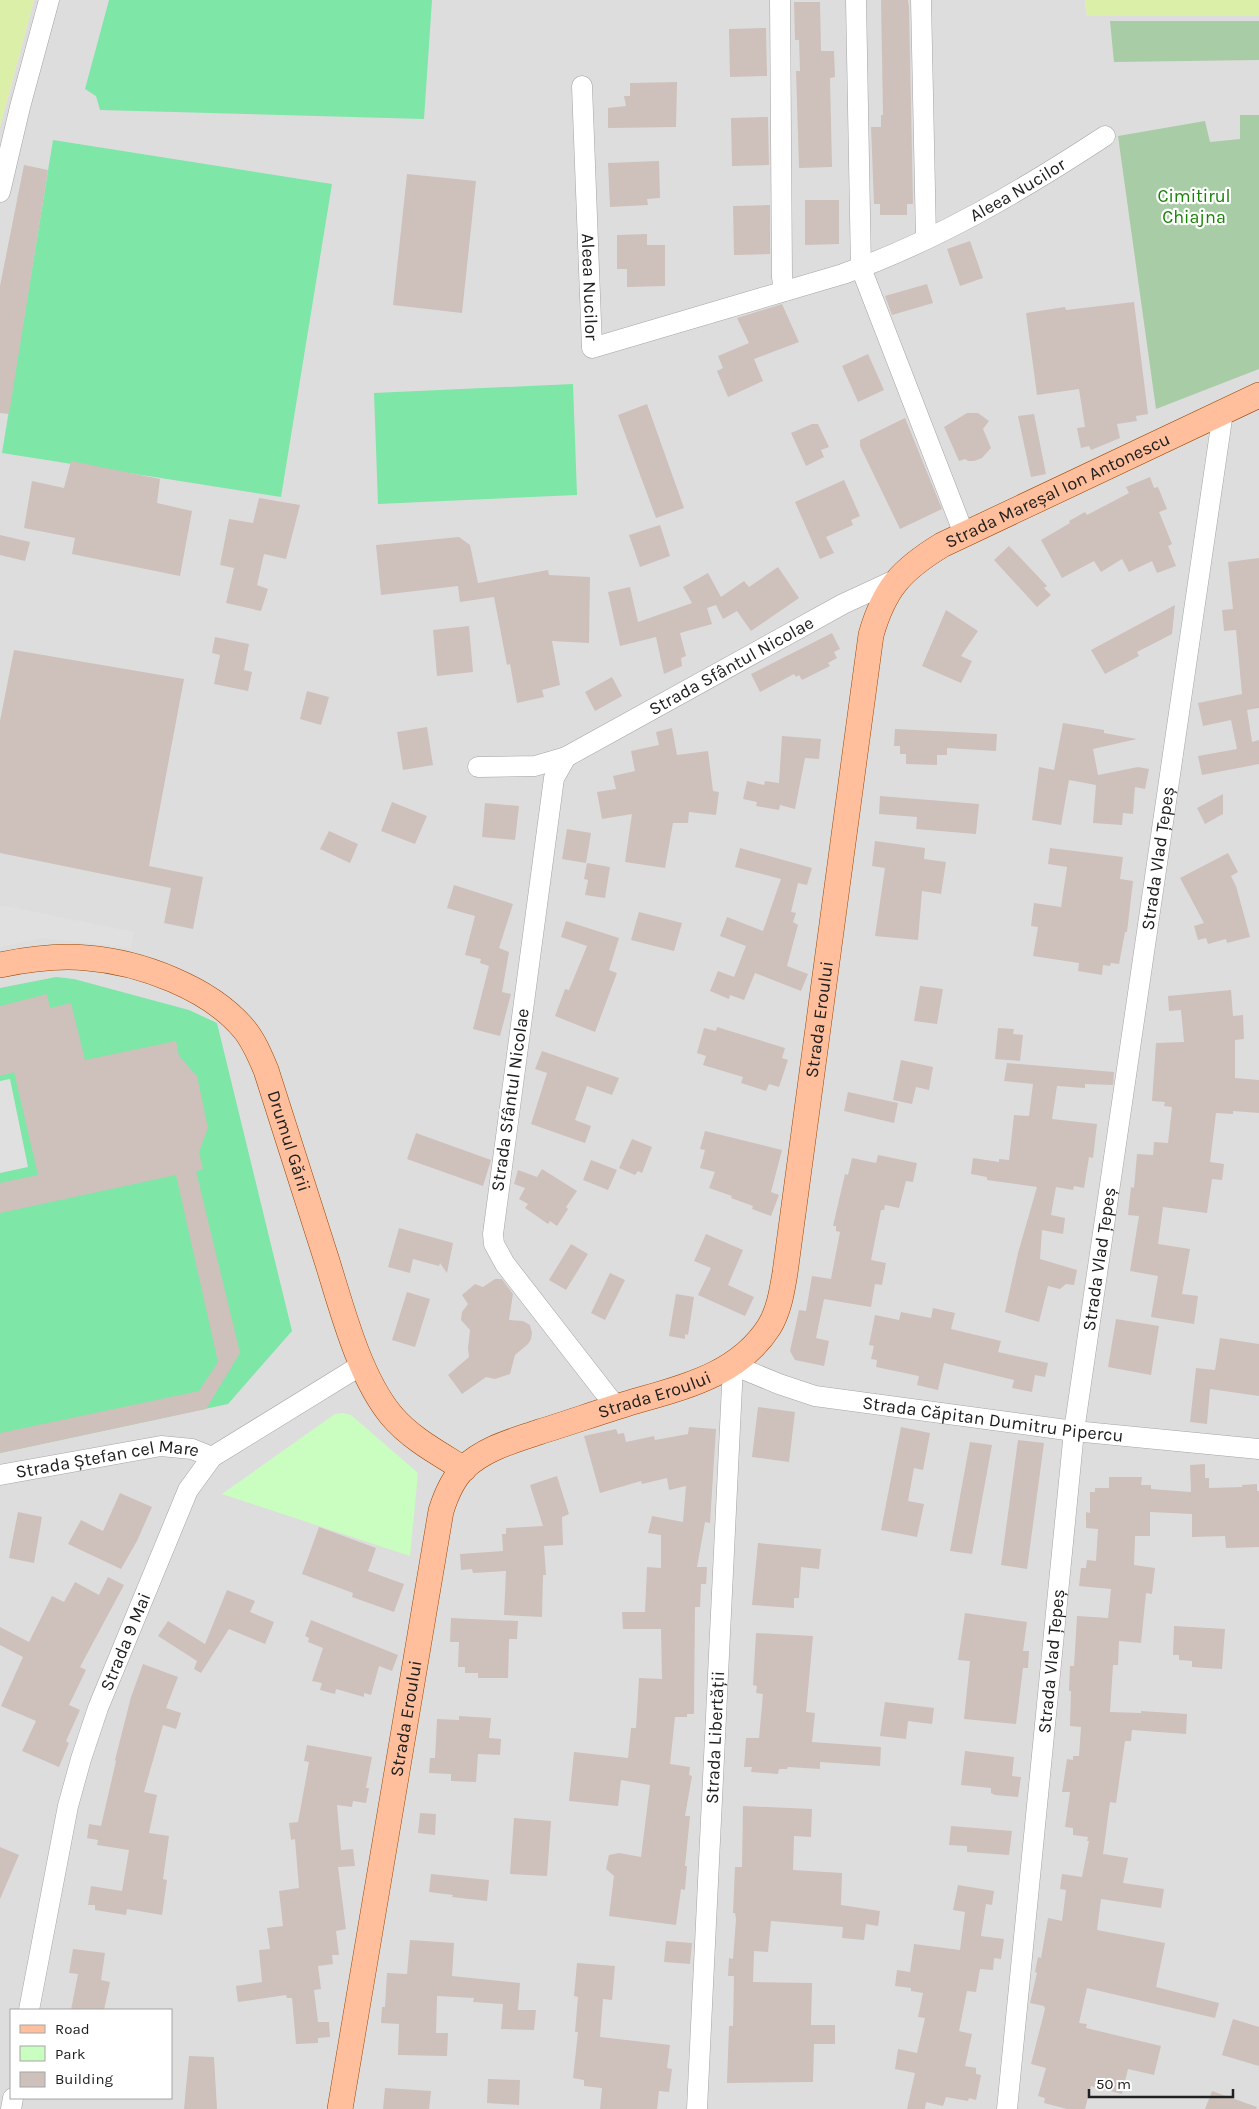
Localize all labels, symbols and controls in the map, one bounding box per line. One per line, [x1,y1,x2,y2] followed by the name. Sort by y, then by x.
[966,153,1070,226] street label: Aleea Nucilor
[1157,185,1231,228] park label: Cimitirul Chiajna
[577,233,603,341] street label: Aleea Nucilor
[942,428,1174,553] street label: Strada Mareșal Ion Antonescu
[645,611,817,720] street label: Strada Sfântul Nicolae
[1136,785,1179,932] street label: Strada Vlad Țepeș
[800,960,838,1079] street label: Strada Eroului
[486,1007,534,1193] street label: Strada Sfântul Nicolae
[262,1087,315,1194] street label: Drumul Gării
[1078,1186,1121,1333] street label: Strada Vlad Țepeș
[595,1366,715,1423] street label: Strada Eroului
[861,1392,1124,1447] street label: Strada Căpitan Dumitru Pipercu
[14,1435,203,1483] street label: Strada Ștefan cel Mare
[1033,1588,1069,1735] street label: Strada Vlad Țepeș
[95,1589,155,1694] street label: Strada 9 Mai
[385,1659,427,1778] street label: Strada Eroului
[701,1670,729,1805] street label: Strada Libertății
[10,2009,172,2099] legend
[55,2020,90,2038] text: Road
[55,2045,85,2063] text: Park
[1089,2066,1233,2098] scale bar
[55,2070,113,2088] text: Building
[1096,2075,1131,2093] text: 50 m

